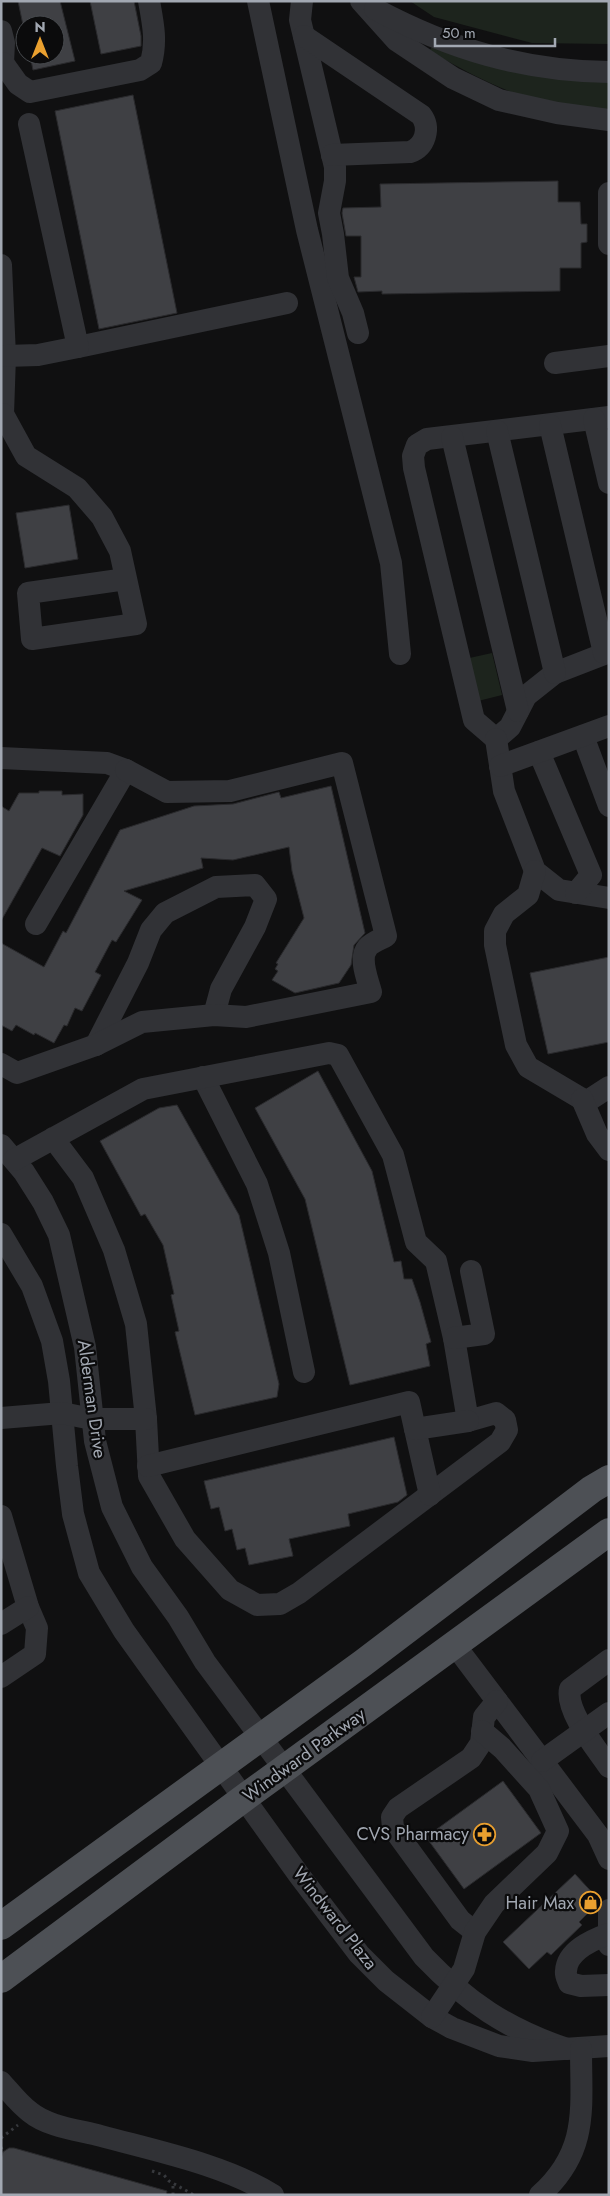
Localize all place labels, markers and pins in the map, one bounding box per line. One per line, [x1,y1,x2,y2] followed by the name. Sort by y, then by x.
[356,1821,469,1847] place label: CVS Pharmacy
[473,1822,497,1846] pharmacy icon: CVS Pharmacy
[505,1890,574,1916] place label: Hair Max
[578,1891,602,1915] shop icon: Hair Max

